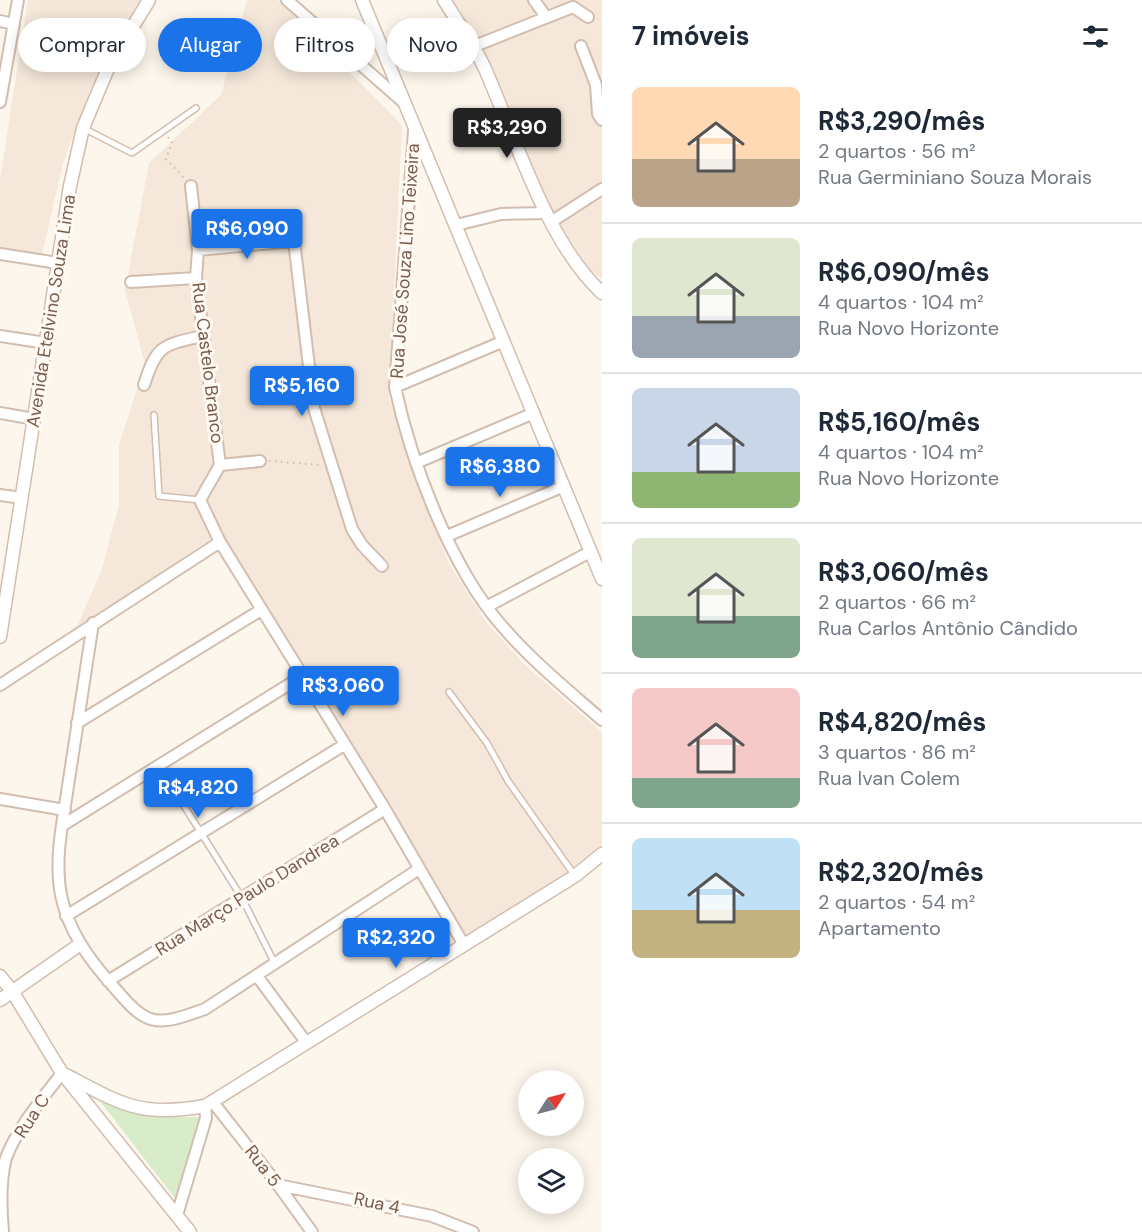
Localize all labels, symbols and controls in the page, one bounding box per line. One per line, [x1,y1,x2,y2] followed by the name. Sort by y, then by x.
[18,18,146,72] chip: Comprar
[158,18,262,72] chip: Alugar
[274,18,375,72] chip: Filtros
[387,18,479,72] chip: Novo
[632,19,750,53] text: 7 imóveis
[1079,20,1112,53] icon: filters
[818,104,985,138] text: R$3,290/mês
[452,108,562,159] pin: R$3,290
[680,111,752,183] icon: home
[467,114,547,140] text: R$3,290
[818,138,976,164] text: 2 quartos · 56 m²
[385,143,425,379] street label: Rua José Souza Lino Teixeira
[818,164,1092,190] text: Rua Germiniano Souza Morais
[21,193,81,429] street label: Avenida Etelvino Souza Lima
[192,209,302,260] pin: R$6,090
[205,215,289,241] text: R$6,090
[818,255,990,289] text: R$6,090/mês
[680,262,752,334] icon: home
[186,281,230,445] street label: Rua Castelo Branco
[818,289,984,315] text: 4 quartos · 104 m²
[818,315,999,341] text: Rua Novo Horizonte
[247,366,357,417] pin: R$5,160
[264,372,340,398] text: R$5,160
[818,405,980,439] text: R$5,160/mês
[680,412,752,484] icon: home
[818,439,984,465] text: 4 quartos · 104 m²
[445,447,555,498] pin: R$6,380
[459,453,541,479] text: R$6,380
[818,465,999,491] text: Rua Novo Horizonte
[818,555,989,589] text: R$3,060/mês
[680,562,752,634] icon: home
[818,589,976,615] text: 2 quartos · 66 m²
[818,615,1078,641] text: Rua Carlos Antônio Cândido
[288,666,398,717] pin: R$3,060
[302,672,384,698] text: R$3,060
[818,705,986,739] text: R$4,820/mês
[680,712,752,784] icon: home
[818,739,976,765] text: 3 quartos · 86 m²
[818,765,960,791] text: Rua Ivan Colem
[143,768,253,819] pin: R$4,820
[158,774,238,800] text: R$4,820
[151,829,343,961] street label: Rua Março Paulo Dandrea
[818,855,984,889] text: R$2,320/mês
[680,862,752,934] icon: home
[818,889,975,915] text: 2 quartos · 54 m²
[818,915,941,941] text: Apartamento
[341,918,451,969] pin: R$2,320
[357,924,435,950] text: R$2,320
[518,1070,584,1136] north arrow
[518,1070,584,1214] map controls
[9,1089,55,1143] street label: Rua C
[239,1140,287,1192] street label: Rua 5
[518,1148,584,1214] button: layers
[352,1186,402,1220] street label: Rua 4

